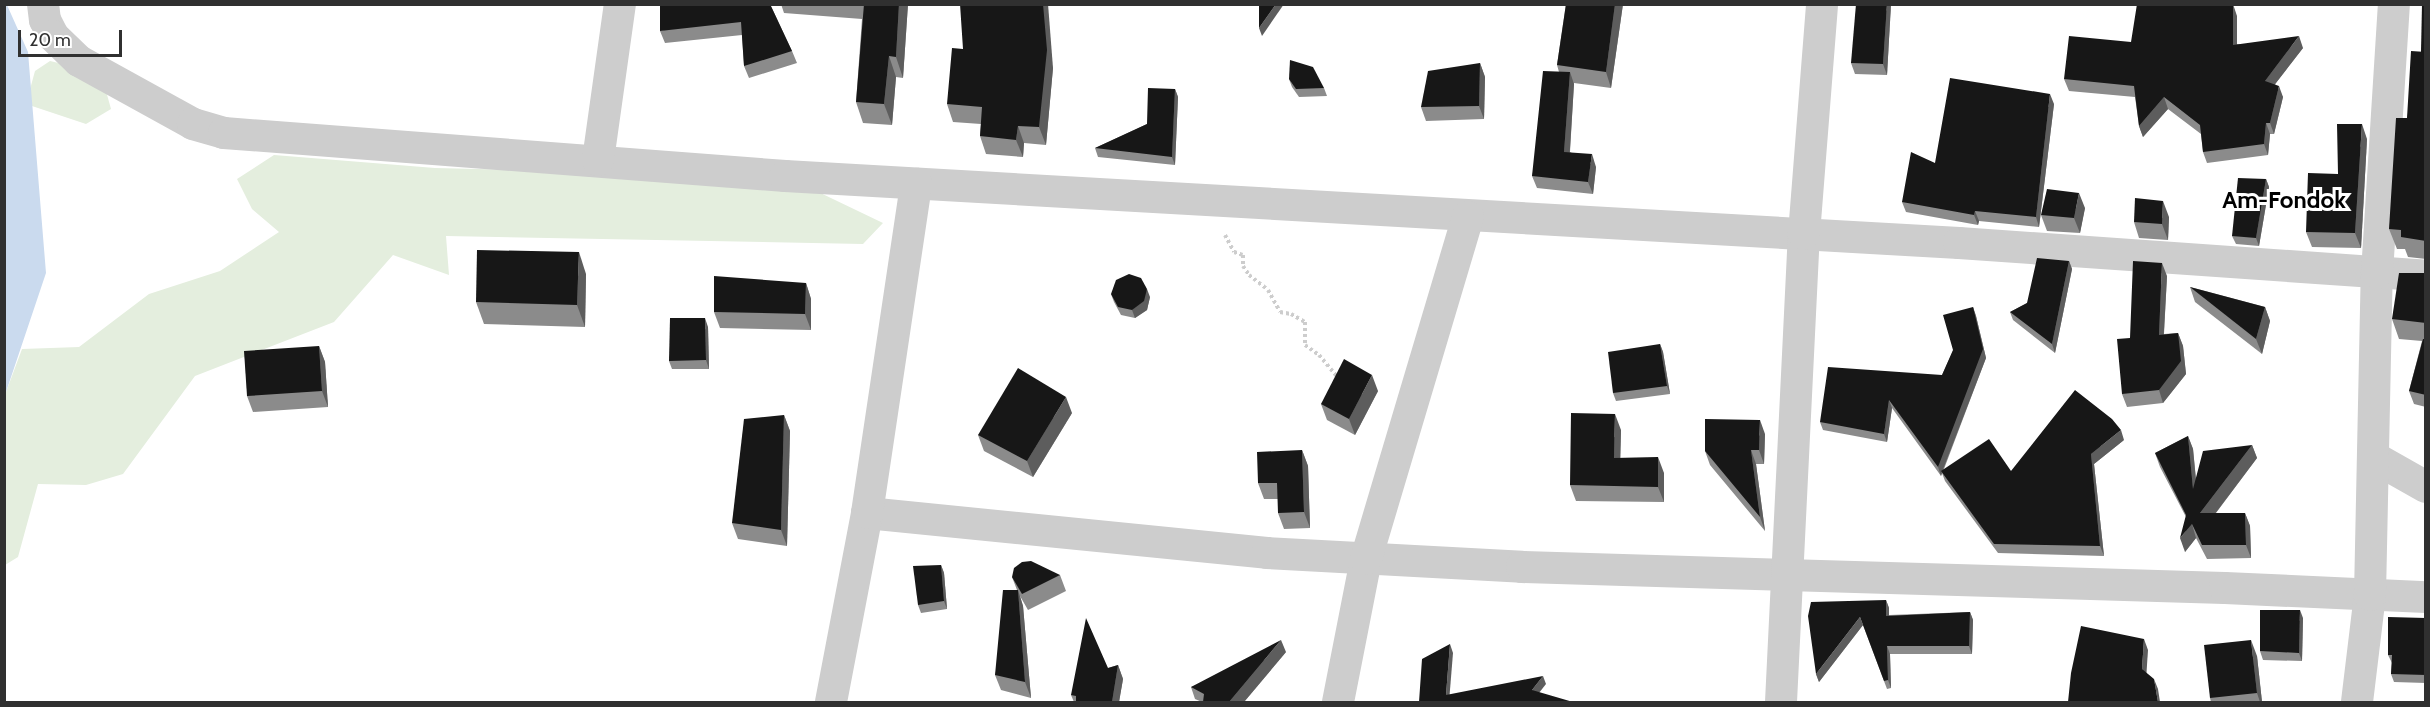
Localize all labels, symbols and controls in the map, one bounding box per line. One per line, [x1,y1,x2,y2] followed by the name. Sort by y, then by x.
[21,18,124,56] scale bar
[29,29,71,51] text: 20 m
[2222,186,2346,214] district label: Am-Fondok

